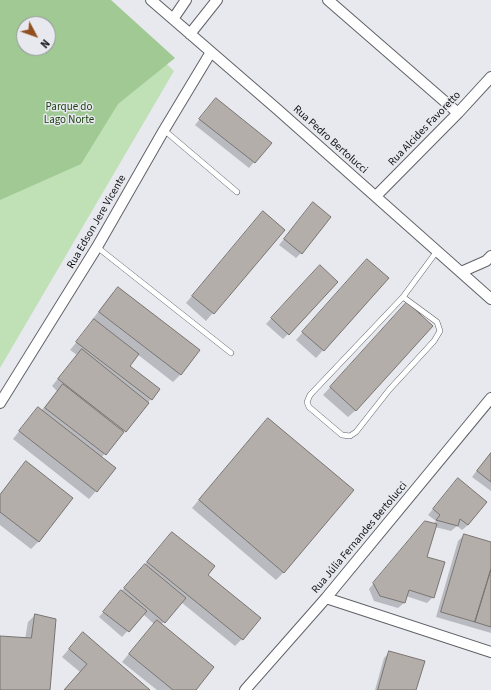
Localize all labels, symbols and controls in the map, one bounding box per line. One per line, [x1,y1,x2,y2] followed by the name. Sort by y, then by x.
[16,16,56,56] north arrow
[37,36,53,51] text: N
[386,89,464,169] street label: Rua Alcides Favoretto
[44,101,94,127] park label: Parque do Lago Norte
[290,103,370,177] street label: Rua Pedro Bertolucci
[65,173,129,271] street label: Rua Edson Jere Vicente
[309,480,411,596] street label: Rua Júlia Fernandes Bertolucci

